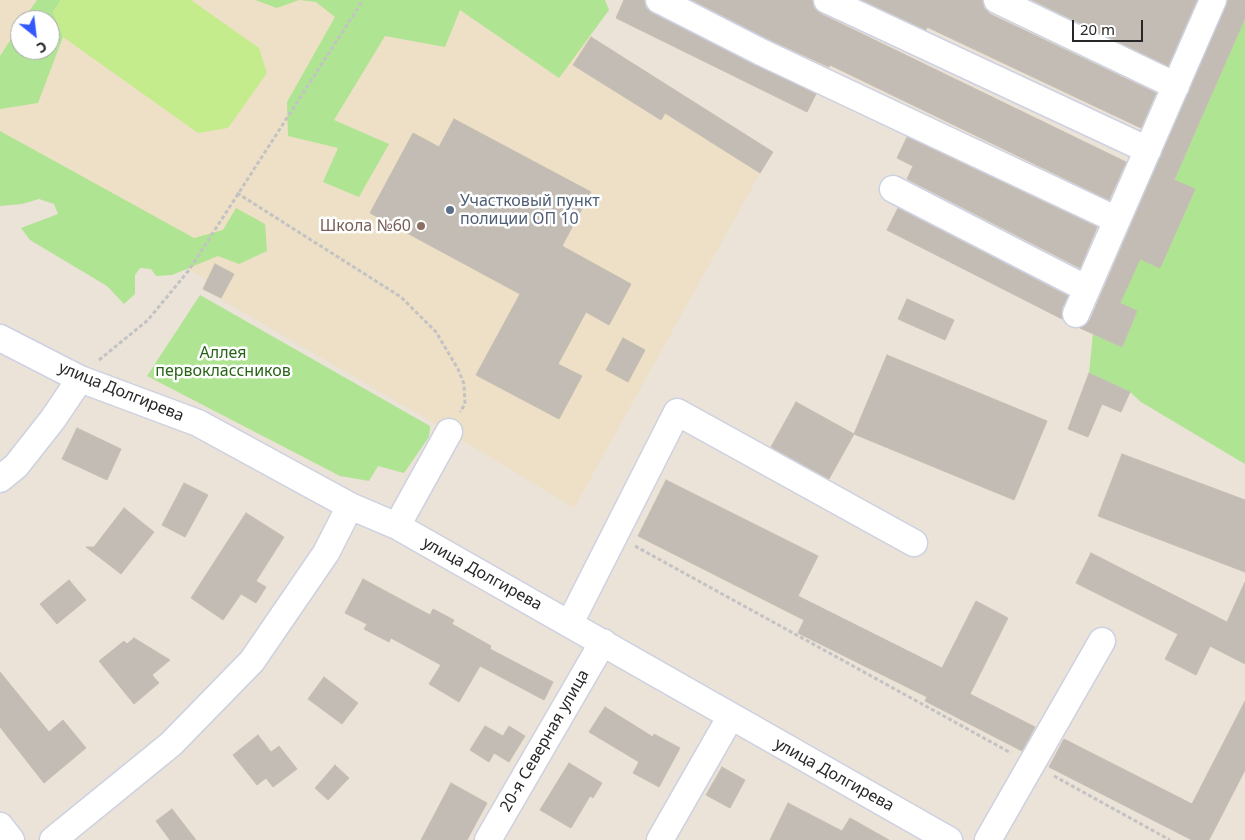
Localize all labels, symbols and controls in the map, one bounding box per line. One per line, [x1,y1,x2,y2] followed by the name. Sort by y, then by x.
[10,10,60,60] north arrow
[1075,10,1146,42] scale bar
[1080,19,1115,39] text: 20 m
[33,37,51,58] text: С
[460,191,600,229] place label: Участковый пункт полиции ОП 10
[444,204,456,216] marker: Участковый пункт полиции ОП 10
[320,216,411,236] place label: Школа №60
[415,220,427,232] marker: Школа №60
[155,343,291,381] park label: Аллея первоклассников
[56,358,186,426] street label: улица Долгирева
[419,533,545,615] street label: улица Долгирева
[496,667,594,815] street label: 20-я Северная улица
[771,734,897,816] street label: улица Долгирева

